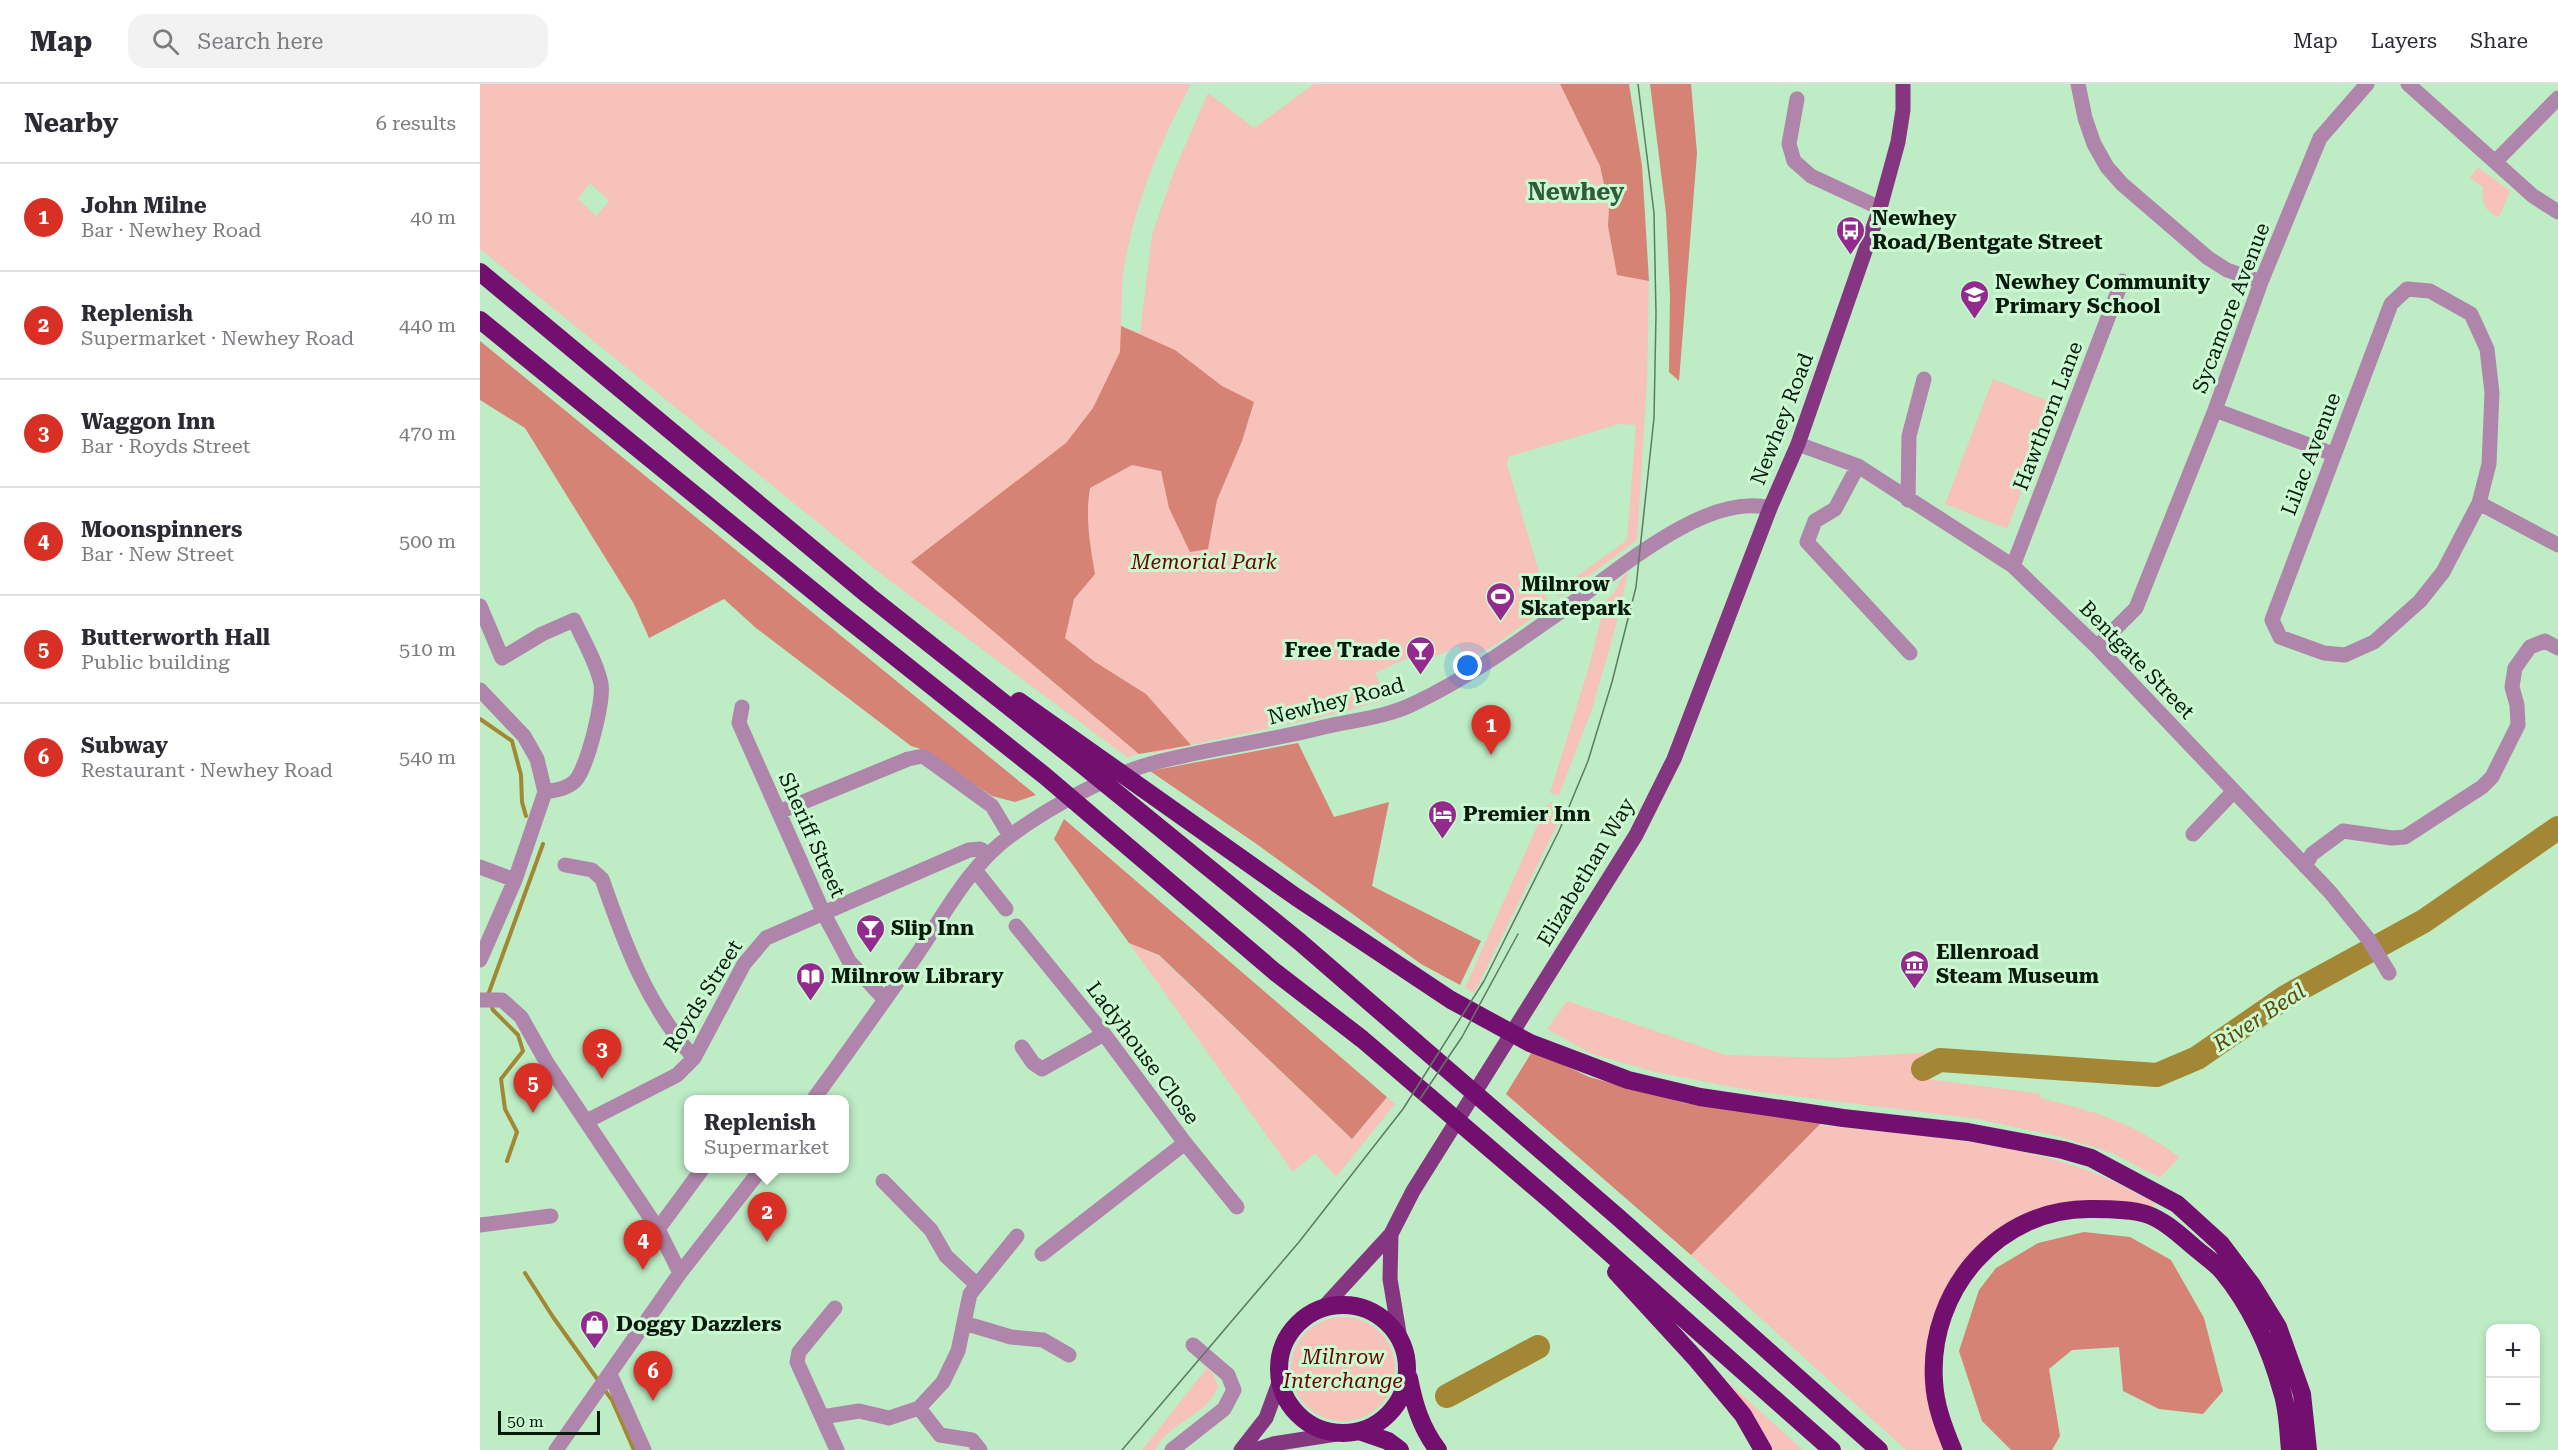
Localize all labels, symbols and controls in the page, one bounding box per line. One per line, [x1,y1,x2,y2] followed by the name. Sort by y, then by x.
[128,14,548,68] search box
[30,25,92,58] text: Map
[149,25,182,58] icon: search
[197,29,323,54] text: Search here
[2293,29,2338,53] text: Map
[2371,29,2437,53] text: Layers
[2470,29,2528,53] text: Share
[24,108,118,138] text: Nearby
[376,111,456,135] text: 6 results
[1528,178,1625,206] district label: Newhey
[81,193,207,218] text: John Milne
[38,205,49,229] text: 1
[410,205,456,229] text: 40 m
[1872,206,2103,254] place label: Newhey Road/Bentgate Street
[1835,214,1867,256] bus stop icon: Newhey Road/Bentgate Street
[81,218,261,242] text: Bar · Newhey Road
[2187,219,2275,397] street label: Sycamore Avenue
[1995,270,2210,318] place label: Newhey Community Primary School
[1958,278,1990,320] school or university icon: Newhey Community Primary School
[81,301,193,326] text: Replenish
[38,313,49,337] text: 2
[399,313,456,337] text: 440 m
[81,326,354,350] text: Supermarket · Newhey Road
[2009,338,2087,494] street label: Hawthorn Lane
[1746,349,1818,488] street label: Newhey Road
[2277,389,2345,519] street label: Lilac Avenue
[81,409,215,434] text: Waggon Inn
[38,421,49,445] text: 3
[399,421,456,445] text: 470 m
[81,434,250,458] text: Bar · Royds Street
[81,517,242,542] text: Moonspinners
[38,529,49,553] text: 4
[399,529,456,553] text: 500 m
[81,542,234,566] text: Bar · New Street
[1130,550,1278,574] park label: Memorial Park
[1521,572,1632,620] place label: Milnrow Skatepark
[1484,580,1516,622] sports icon: Milnrow Skatepark
[2075,596,2199,724] street label: Bentgate Street
[81,625,270,650] text: Butterworth Hall
[1405,634,1437,676] bar icon: Free Trade
[38,637,49,661] text: 5
[399,637,456,661] text: 510 m
[1284,638,1400,662] place label: Free Trade
[81,650,230,674] text: Public building
[1453,651,1482,680] your location
[1265,672,1407,730] street label: Newhey Road
[1472,706,1510,755] pin: 1
[81,733,168,758] text: Subway
[38,745,49,769] text: 6
[399,745,456,769] text: 540 m
[81,758,333,782] text: Restaurant · Newhey Road
[774,769,850,901] street label: Sheriff Street
[1532,793,1640,950] street label: Elizabethan Way
[1426,798,1458,840] hotel icon: Premier Inn
[1463,802,1591,826] place label: Premier Inn
[854,912,886,954] bar icon: Slip Inn
[891,916,974,940] place label: Slip Inn
[659,935,747,1057] street label: Royds Street
[1936,940,2099,988] place label: Ellenroad Steam Museum
[1899,948,1931,990] museum icon: Ellenroad Steam Museum
[794,960,826,1002] library icon: Milnrow Library
[831,964,1004,988] place label: Milnrow Library
[1082,977,1204,1129] street label: Ladyhouse Close
[2208,978,2310,1057] water label: River Beal
[582,1030,622,1079] pin: 3
[514,1064,552,1113] pin: 5
[684,1095,849,1173] popup
[704,1110,816,1135] text: Replenish
[704,1135,829,1159] text: Supermarket
[748,1192,786,1242] pin: 2
[624,1220,662,1270] pin: 4
[579,1308,611,1350] shop icon: Doggy Dazzlers
[616,1312,782,1336] place label: Doggy Dazzlers
[2486,1324,2540,1432] map controls
[2486,1324,2540,1378] button: +
[1282,1345,1403,1393] park label: Milnrow Interchange
[634,1352,672,1401] pin: 6
[2486,1378,2540,1432] button: −
[498,1408,600,1436] scale bar
[507,1412,544,1431] text: 50 m

